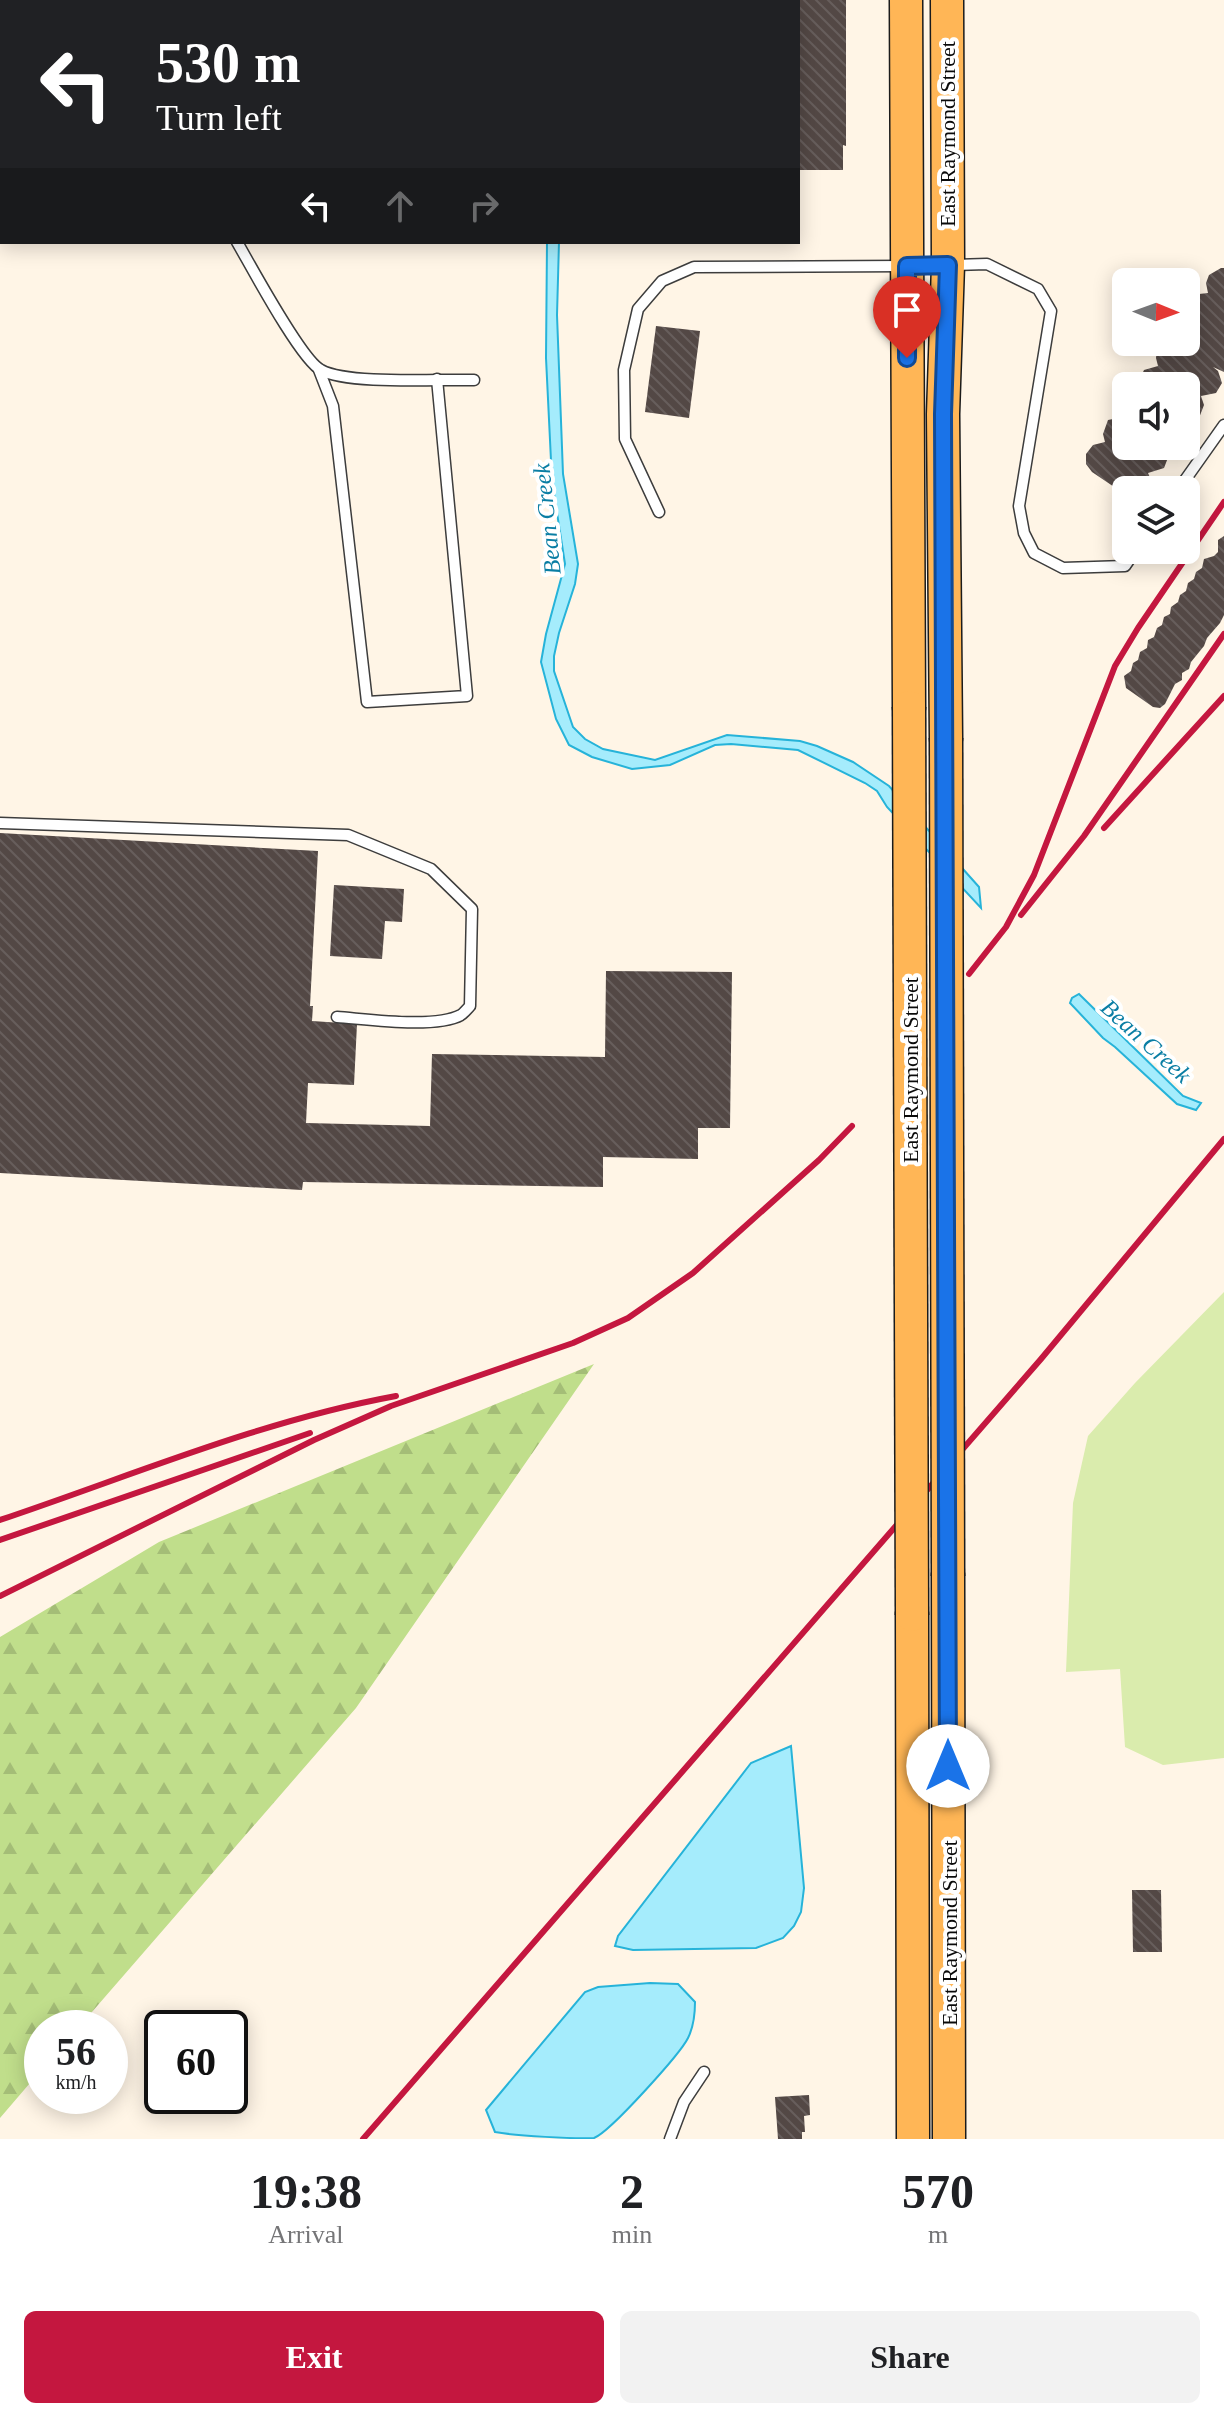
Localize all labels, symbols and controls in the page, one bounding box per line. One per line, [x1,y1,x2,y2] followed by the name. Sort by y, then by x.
[24,32,128,136] icon: left
[156,32,301,94] text: 530 m
[935,41,960,227] street label: East Raymond Street
[156,98,282,138] text: Turn left
[294,184,338,228] icon: left
[378,184,422,228] icon: ahead
[462,184,506,228] icon: right
[1112,268,1200,356] north arrow
[1112,268,1200,564] map controls
[873,276,941,358] pin
[885,288,929,332] icon: arrive
[1112,372,1200,460] button: sound
[528,462,566,576] water label: Bean Creek
[1112,476,1200,564] button: layers
[898,977,923,1163] street label: East Raymond Street
[1096,994,1196,1088] water label: Bean Creek
[906,1724,990,1808] position arrow
[937,1840,962,2026] street label: East Raymond Street
[144,2010,248,2114] speed limit sign: 60
[56,2029,96,2074] text: 56
[55,2071,97,2093] text: km/h
[250,2165,362,2218] text: 19:38
[620,2165,644,2218] text: 2
[902,2165,974,2218] text: 570
[268,2220,343,2249] text: Arrival
[612,2220,652,2249] text: min
[928,2220,948,2249] text: m
[24,2311,604,2403] button: Exit
[620,2311,1200,2403] button: Share

